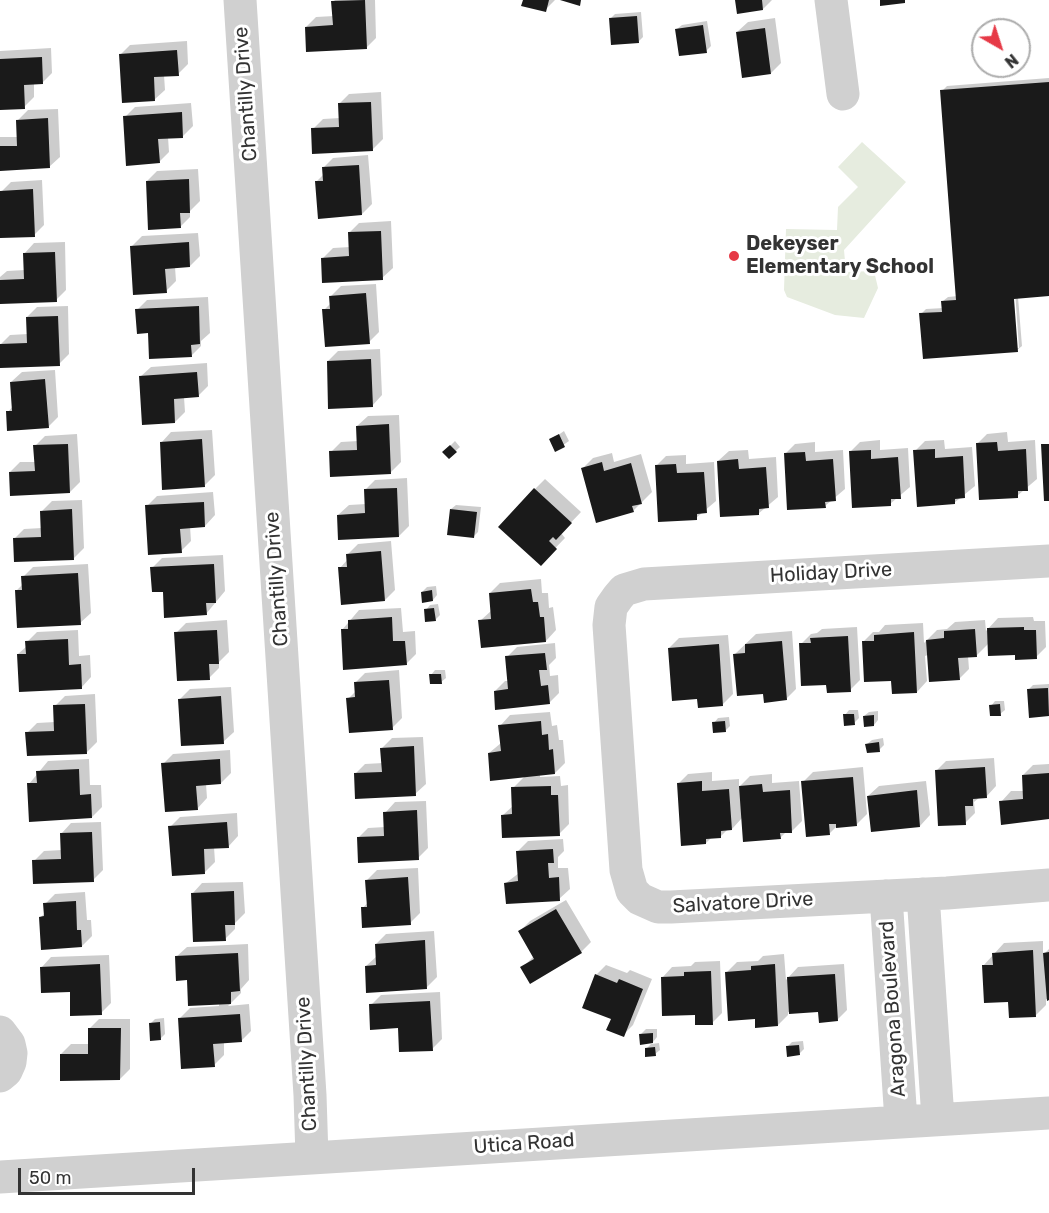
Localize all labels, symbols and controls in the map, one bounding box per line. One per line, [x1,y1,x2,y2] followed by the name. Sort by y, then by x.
[971,18,1031,78] north arrow
[229,26,263,162] street label: Chantilly Drive
[1001,50,1022,72] text: N
[746,232,934,279] place label: Dekeyser Elementary School
[727,249,741,263] marker: Dekeyser Elementary School
[260,511,294,647] street label: Chantilly Drive
[769,558,893,588] street label: Holiday Drive
[672,887,814,919] street label: Salvatore Drive
[875,920,911,1098] street label: Aragona Boulevard
[291,996,323,1132] street label: Chantilly Drive
[473,1129,575,1159] street label: Utica Road
[21,1156,198,1194] scale bar
[29,1167,72,1189] text: 50 m

